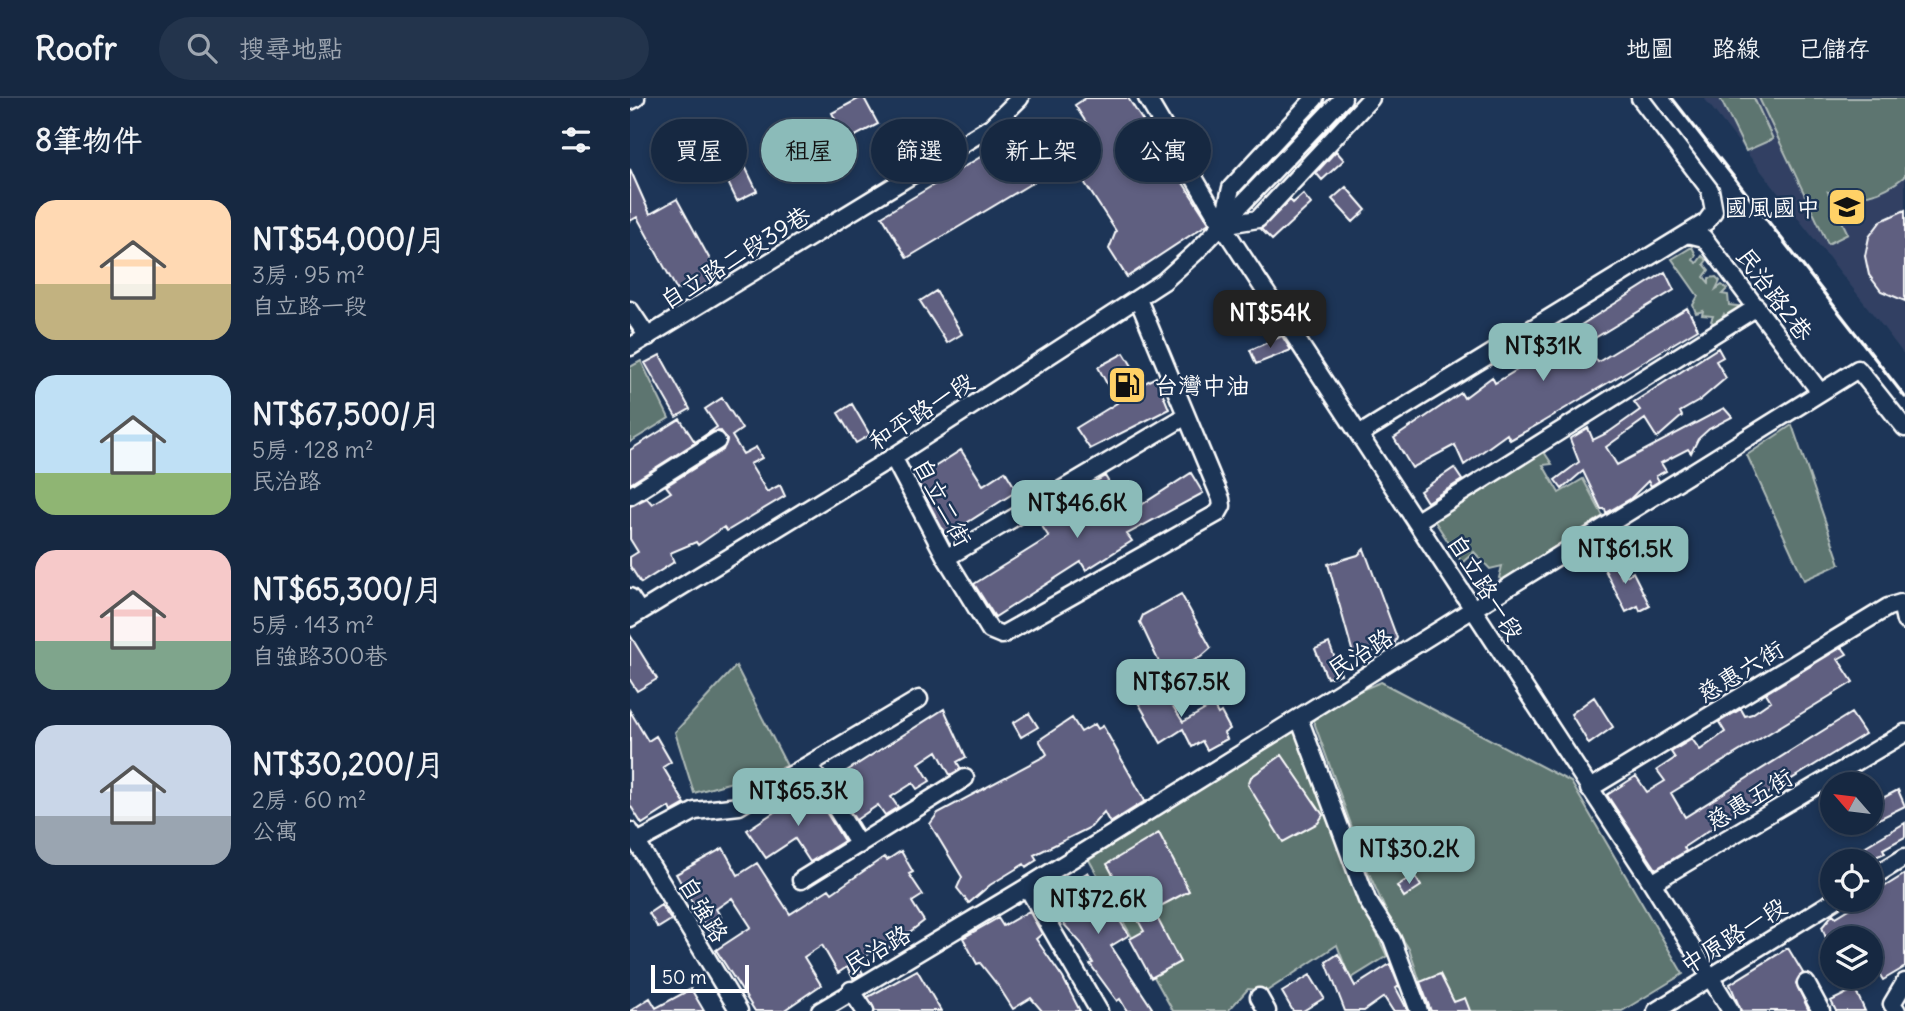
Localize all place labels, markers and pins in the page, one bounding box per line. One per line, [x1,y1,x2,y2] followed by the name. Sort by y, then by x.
[1826,186,1868,228] school or university icon: 國風國中
[1724,192,1820,222] place label: 國風國中
[1213,290,1327,350] pin: NT$54K
[1486,324,1600,383] pin: NT$31K
[1106,364,1148,406] fuel station icon: 台灣中油
[1154,370,1250,400] place label: 台灣中油
[1005,480,1149,540] pin: NT$46.6K
[1553,526,1697,586] pin: NT$61.5K
[1109,660,1253,719] pin: NT$67.5K
[726,768,870,828] pin: NT$65.3K
[1337,826,1481,886] pin: NT$30.2K
[1026,876,1170,936] pin: NT$72.6K

